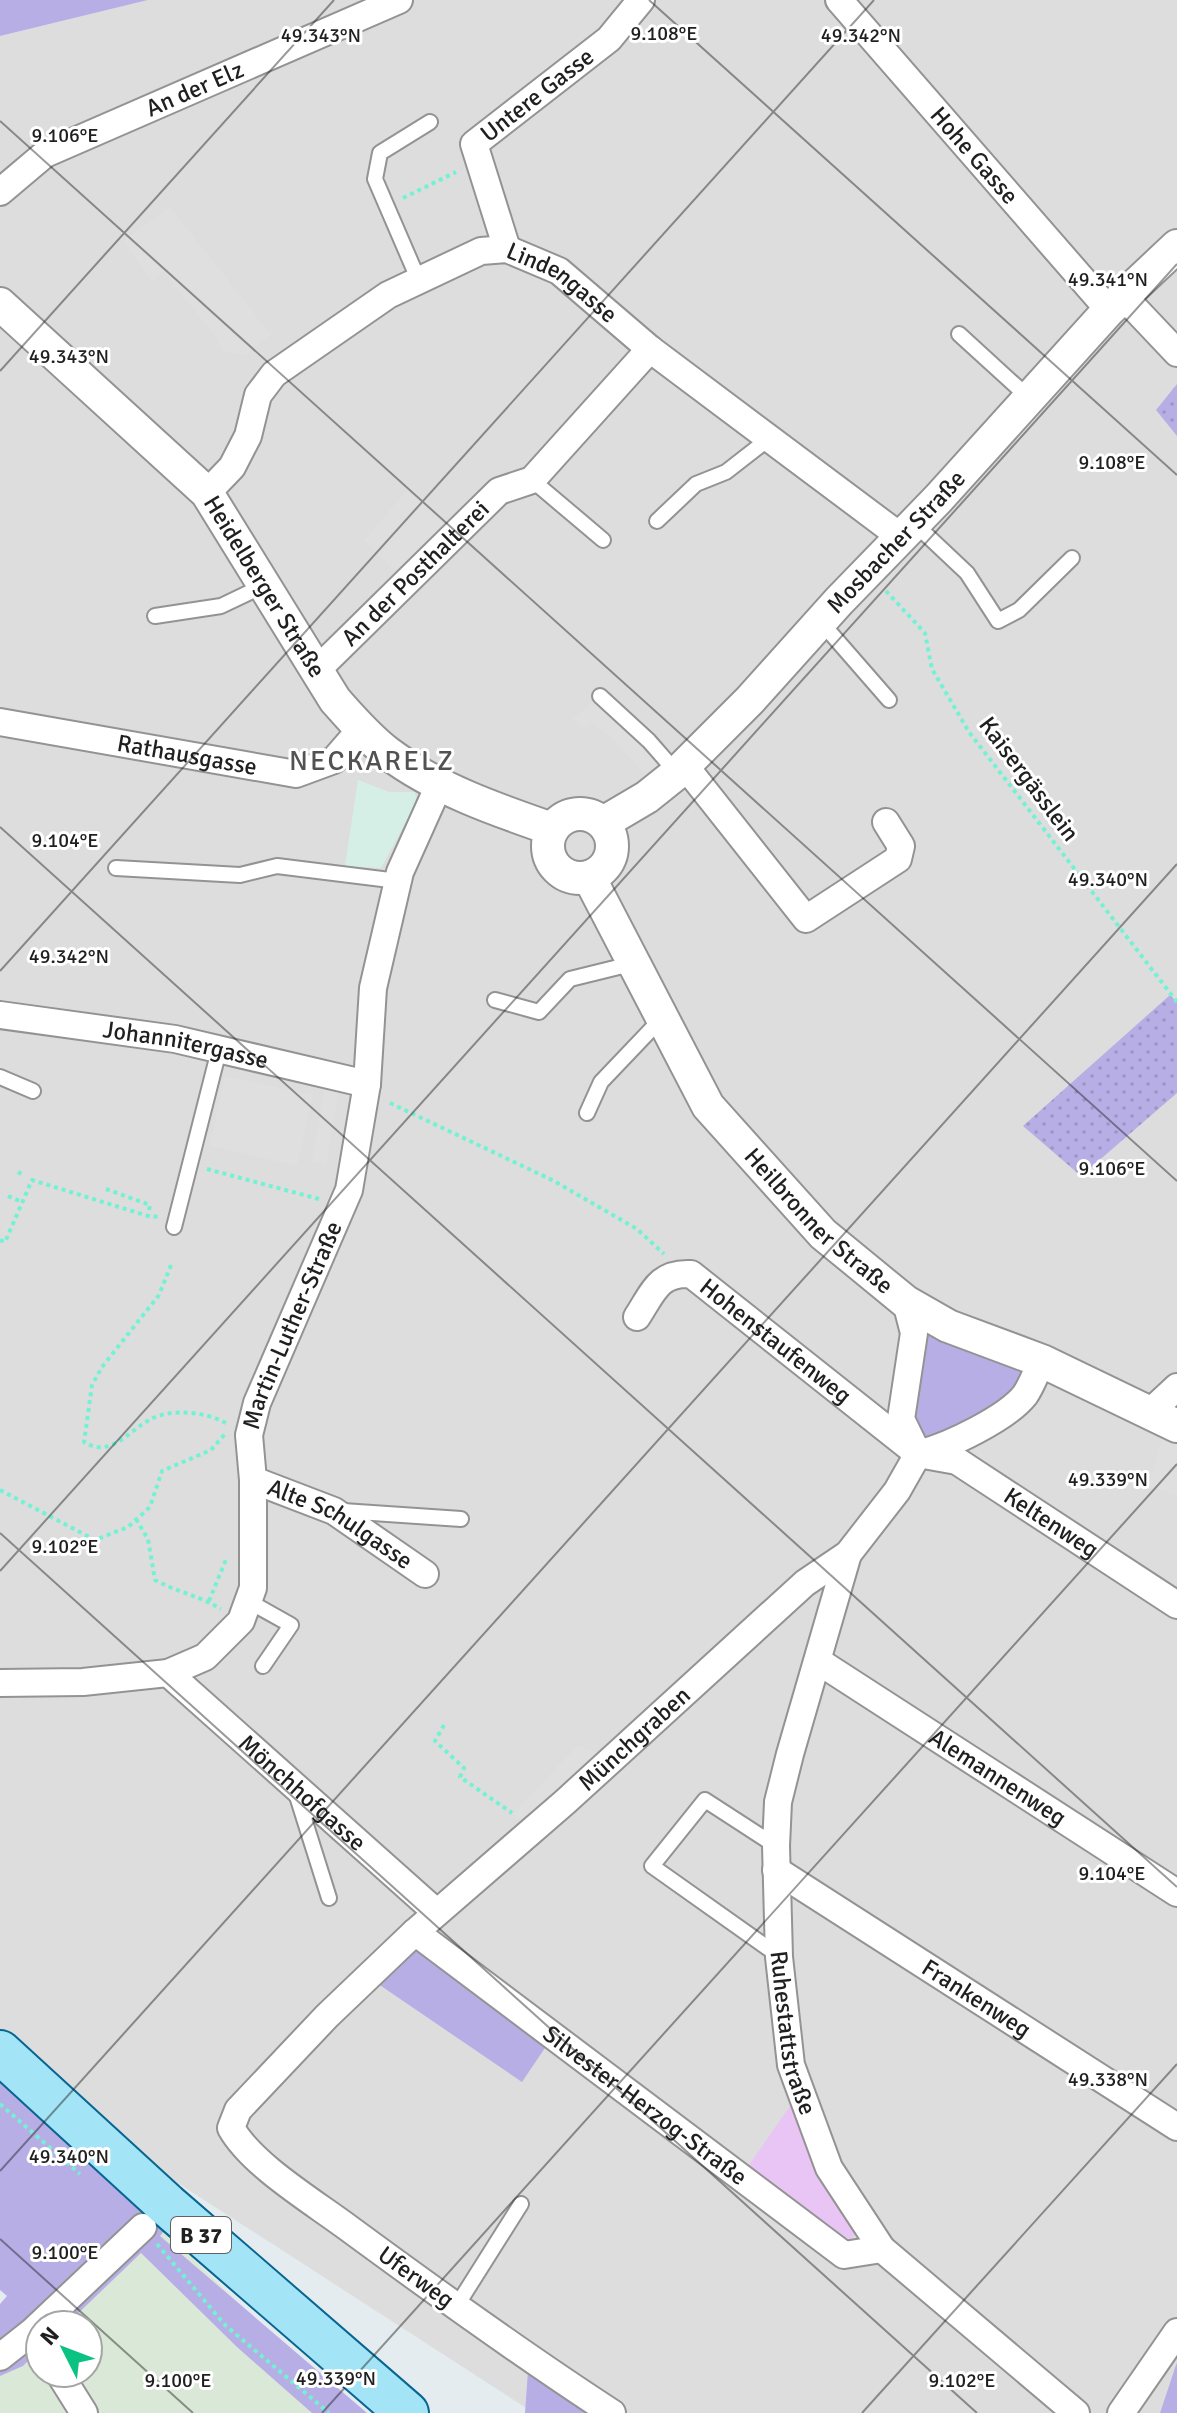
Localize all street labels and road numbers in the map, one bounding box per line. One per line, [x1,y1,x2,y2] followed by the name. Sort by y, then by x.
[474,41,600,148] street label: Untere Gasse
[141,54,248,123] street label: An der Elz
[924,100,1025,210] street label: Hohe Gasse
[502,236,623,329] street label: Lindengasse
[820,464,972,620] street label: Mosbacher Straße
[197,490,332,683] street label: Heidelberger Straße
[335,494,496,652] street label: An der Posthalterei
[972,711,1086,847] street label: Kaisergässlein
[115,728,259,782] street label: Rathausgasse
[101,1014,271,1075] street label: Johannitergasse
[738,1142,899,1300] street label: Heilbronner Straße
[236,1217,349,1432] street label: Martin-Luther-Straße
[694,1272,857,1410] street label: Hohenstaufenweg
[263,1472,419,1576] street label: Alte Schulgasse
[998,1481,1104,1565] street label: Keltenweg
[572,1680,697,1798] street label: Münchgraben
[924,1722,1072,1832] street label: Alemannenweg
[232,1728,372,1857] street label: Mönchhofgasse
[763,1949,823,2119] street label: Ruhestattstraße
[916,1952,1037,2044] street label: Frankenweg
[537,2019,753,2192] street label: Silvester-Herzog-Straße
[171,2217,231,2253] road number: B 37
[372,2239,460,2315] street label: Uferweg

